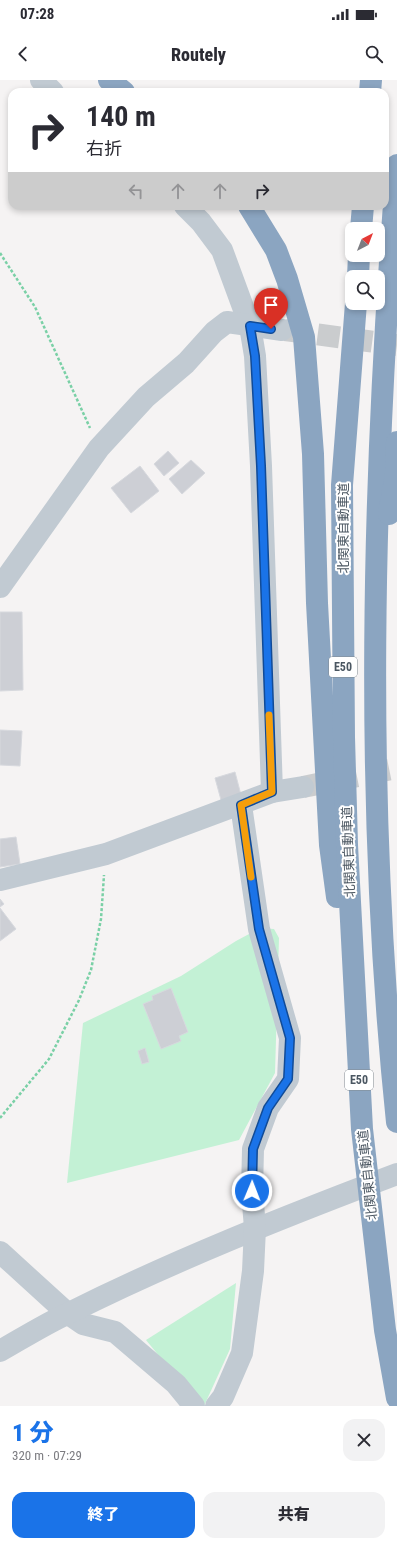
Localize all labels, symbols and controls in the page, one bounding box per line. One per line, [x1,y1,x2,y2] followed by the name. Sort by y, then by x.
[20,5,54,23] text: 07:28
[12,43,34,65] icon: back
[363,43,385,65] icon: search
[171,44,226,65] text: Routely
[86,100,156,133] text: 140 m
[20,104,72,156] icon: right
[86,138,122,159] text: 右折
[125,180,147,202] icon: left
[167,180,189,202] icon: ahead
[209,180,231,202] icon: ahead
[251,180,273,202] icon: right
[345,222,385,262] north arrow
[345,222,385,310] map controls
[345,270,385,310] button: search
[254,288,288,329] pin
[260,294,282,316] icon: arrive
[336,482,351,574] street label: 北関東自動車道
[329,657,357,677] road number: E50
[339,806,358,898] street label: 北関東自動車道
[345,1070,373,1090] road number: E50
[355,1129,380,1221] street label: 北関東自動車道
[231,1170,273,1212] position arrow
[12,1419,54,1447] text: 1 分
[343,1419,385,1461] button: close
[12,1448,82,1463] text: 320 m · 07:29
[12,1492,195,1538] button: 終了
[203,1492,385,1538] button: 共有

